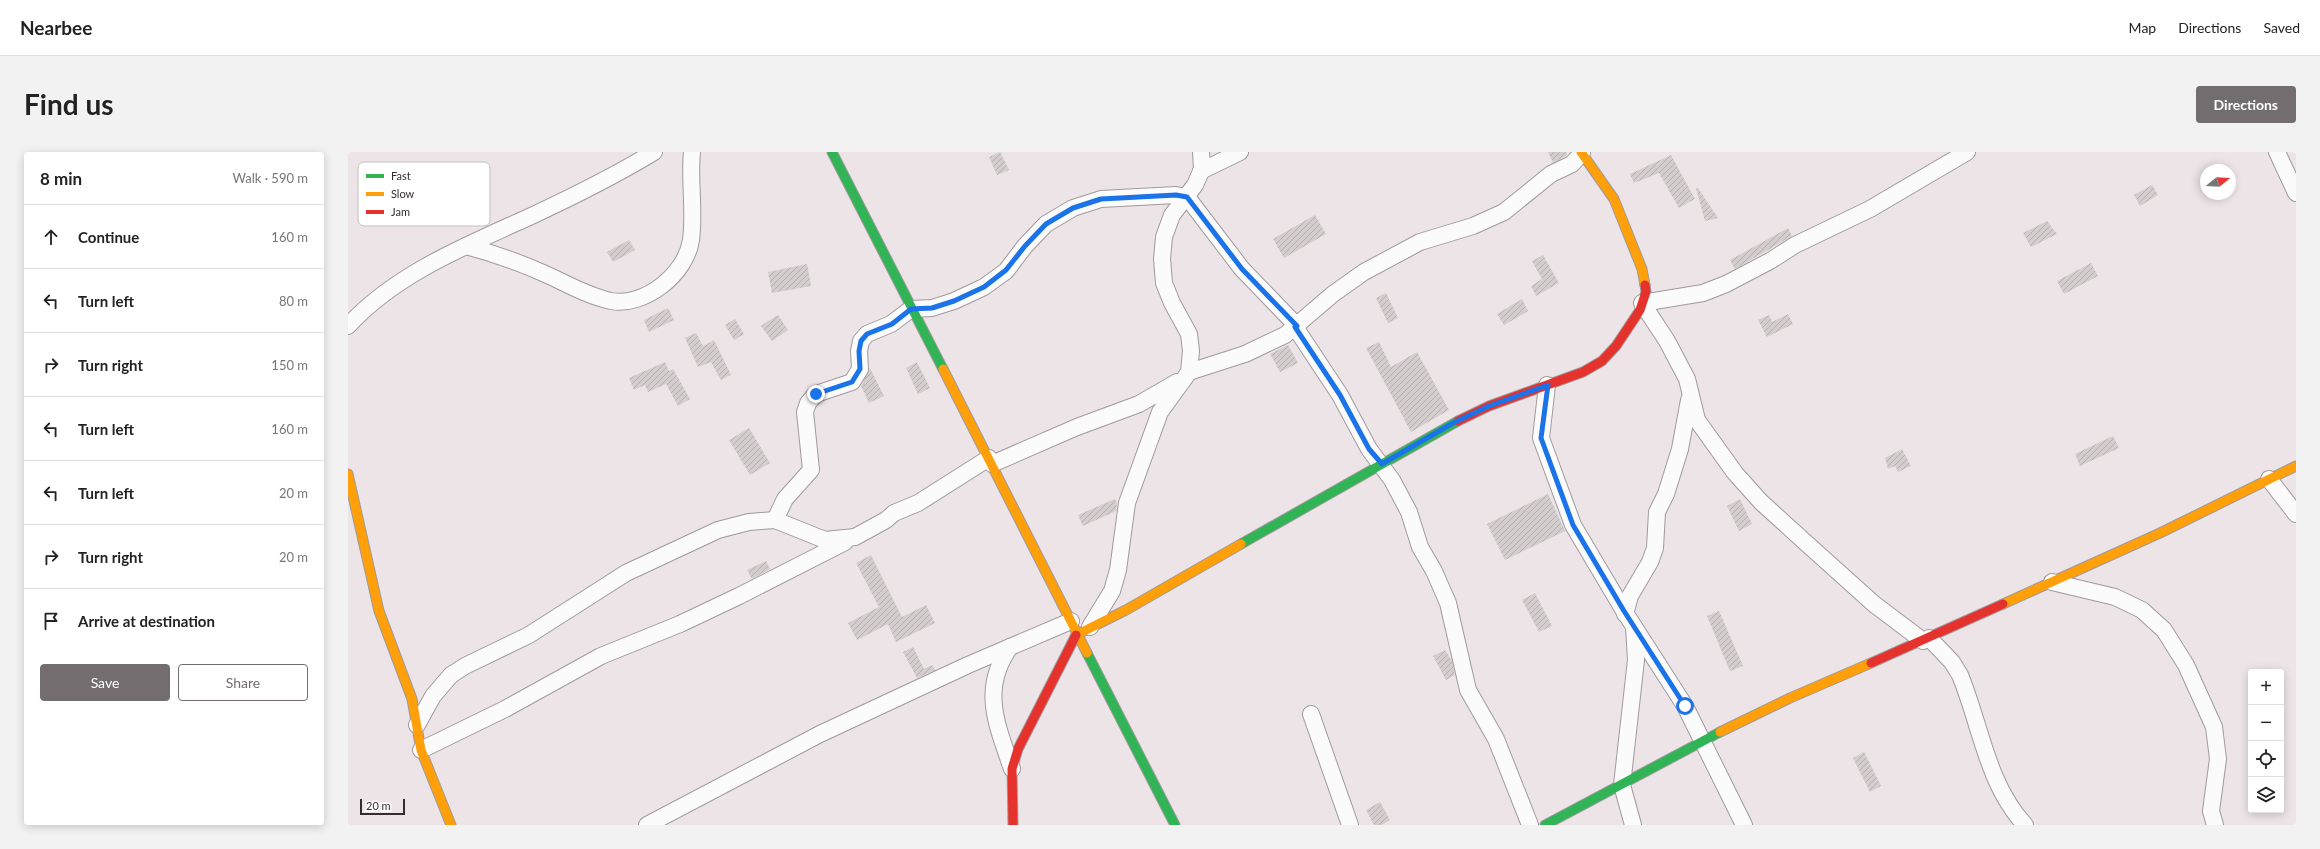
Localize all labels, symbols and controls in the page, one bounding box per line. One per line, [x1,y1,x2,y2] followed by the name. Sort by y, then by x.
[20,16,92,39] text: Nearbee
[2129,19,2156,36] text: Map
[2178,19,2241,36] text: Directions
[2263,19,2300,36] text: Saved
[2196,86,2296,123] button: Directions
[24,87,114,121] text: Find us
[358,162,490,226] legend
[2200,164,2236,200] north arrow
[40,168,82,189] text: 8 min
[391,169,411,182] text: Fast
[232,170,308,186] text: Walk · 590 m
[391,187,415,200] text: Slow
[391,205,410,218] text: Jam
[40,226,62,248] icon: ahead
[78,228,139,246] text: Continue
[271,229,308,245] text: 160 m
[40,290,62,312] icon: left
[78,292,134,310] text: Turn left
[279,293,308,309] text: 80 m
[40,354,62,376] icon: right
[78,356,143,374] text: Turn right
[271,357,308,373] text: 150 m
[807,385,825,403] route end
[40,418,62,440] icon: left
[78,420,134,438] text: Turn left
[271,421,308,437] text: 160 m
[40,482,62,504] icon: left
[78,484,134,502] text: Turn left
[279,485,308,501] text: 20 m
[40,546,62,568] icon: right
[78,548,143,566] text: Turn right
[279,549,308,565] text: 20 m
[40,610,62,632] icon: arrive
[78,612,215,630] text: Arrive at destination
[40,664,170,701] button: Save
[178,664,308,701] button: Share
[2248,669,2284,813] map controls
[2248,669,2284,705] button: +
[1676,697,1694,715] route start
[2248,705,2284,741] button: −
[2248,741,2284,777] button: locate
[2248,777,2284,813] button: layers
[360,797,405,816] scale bar
[366,799,391,812] text: 20 m

